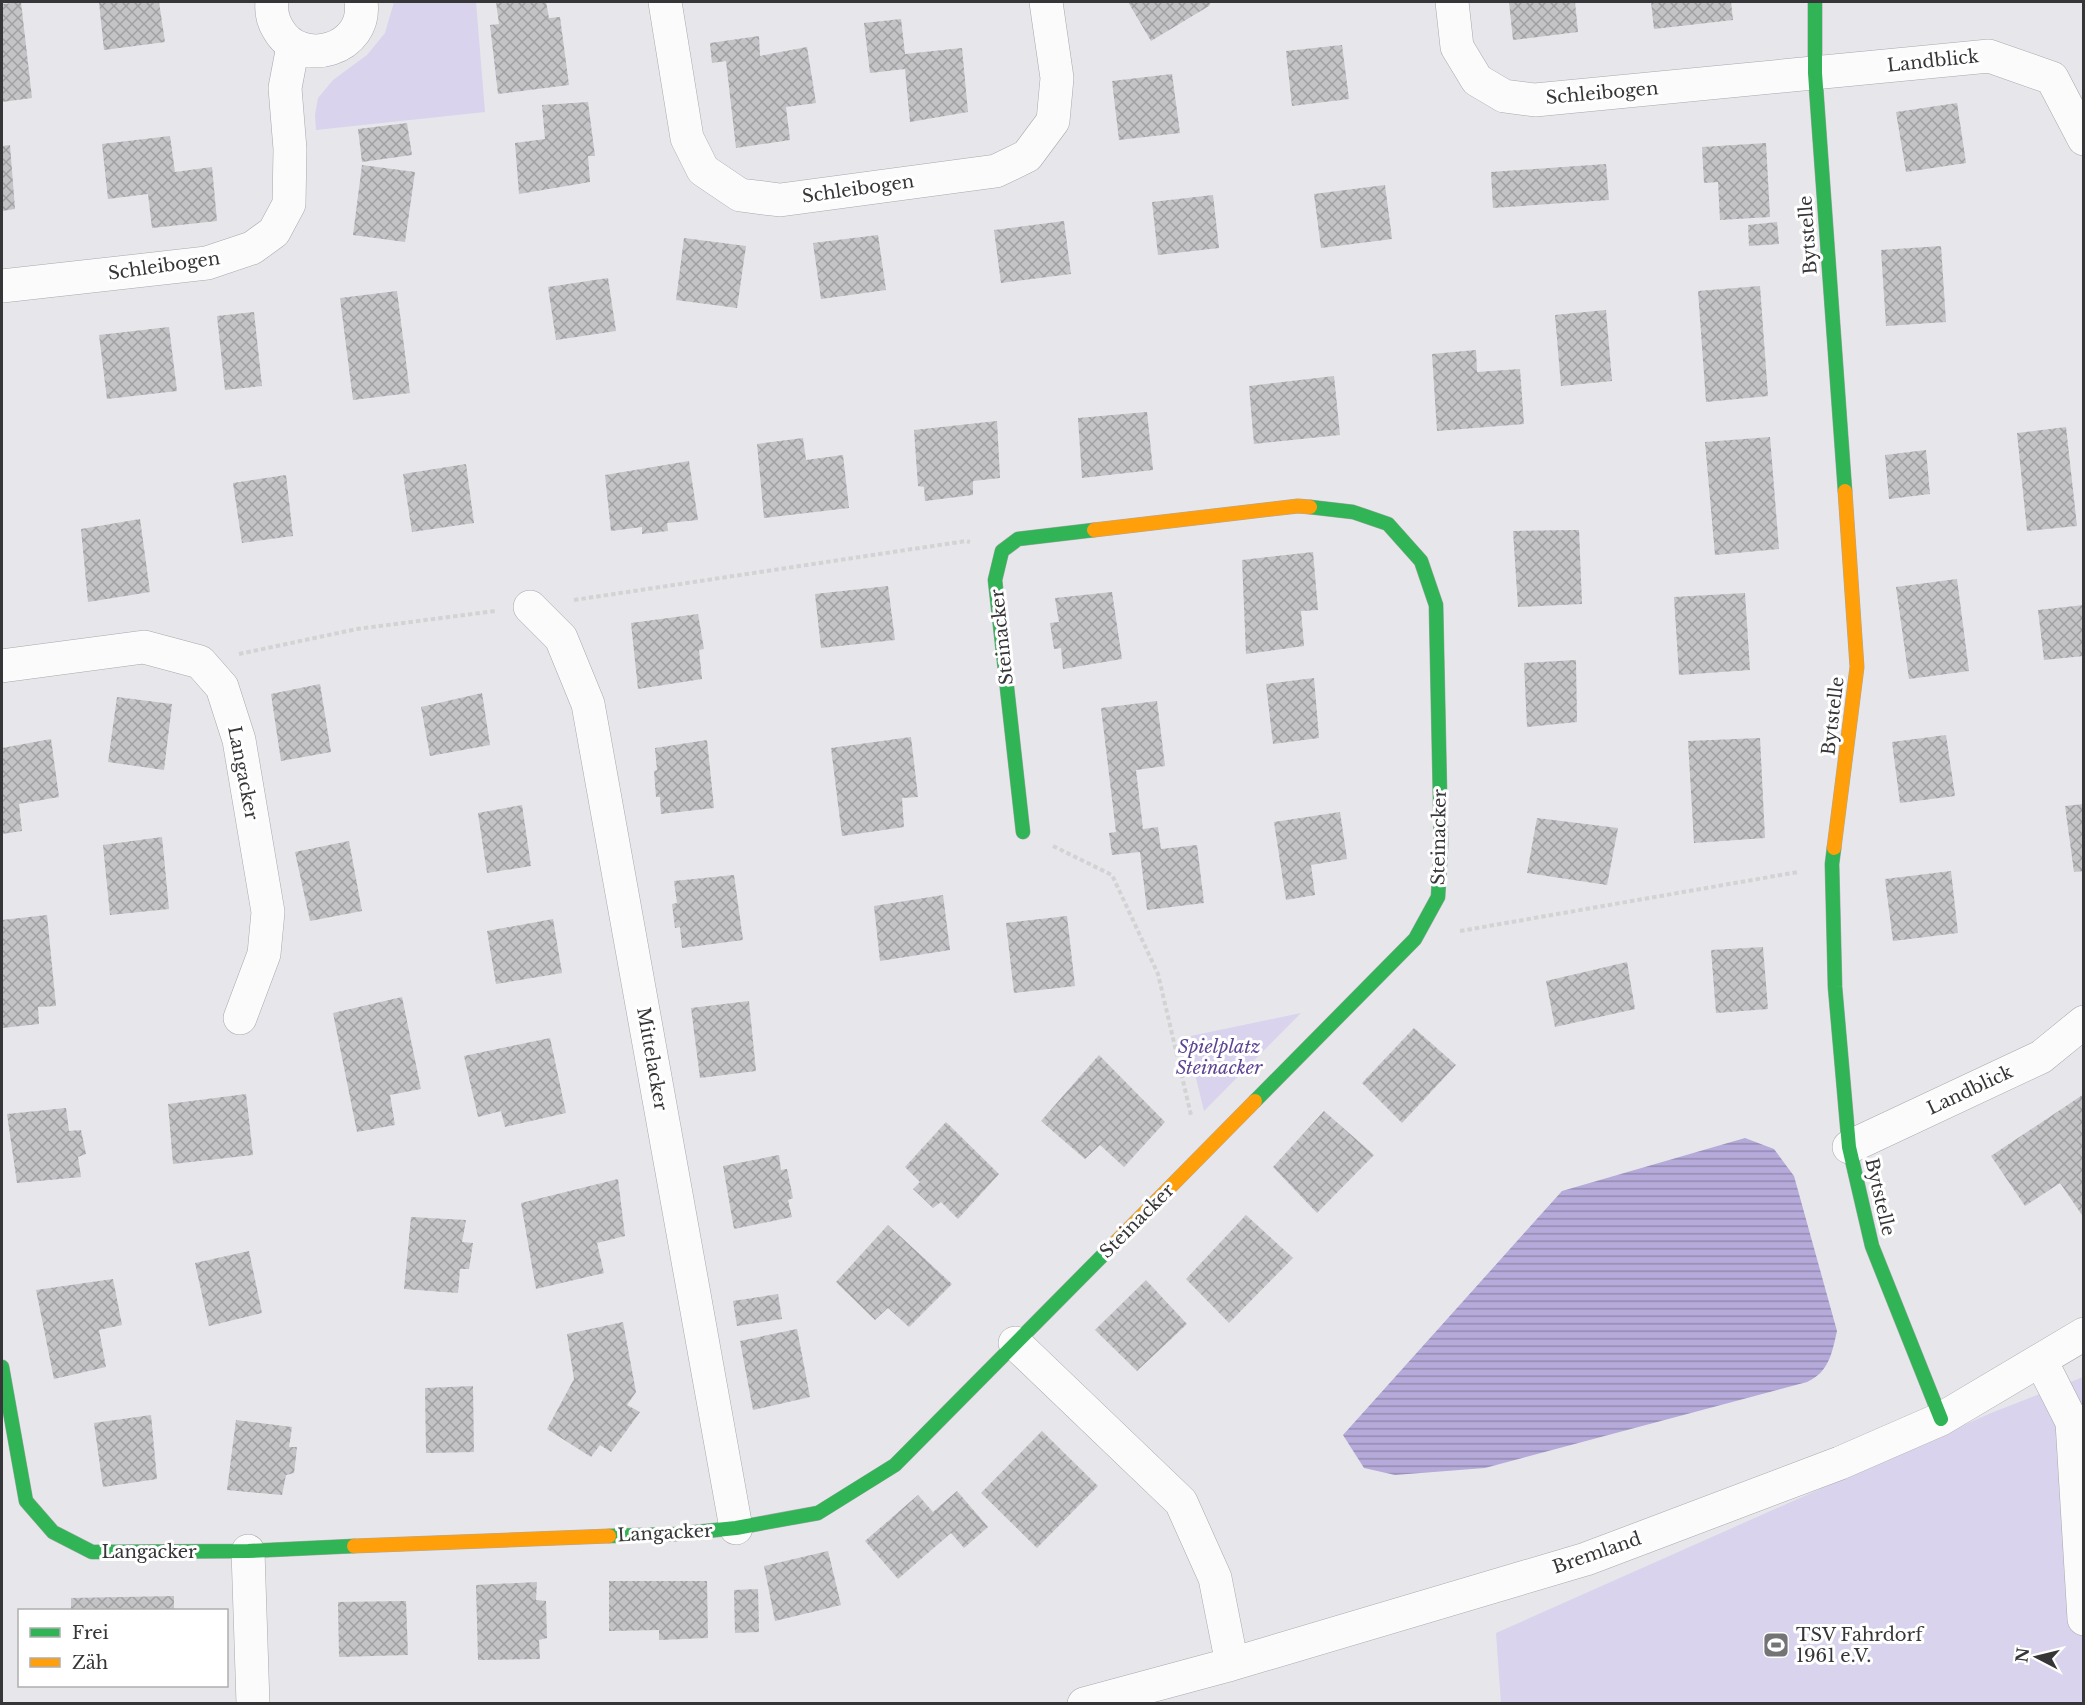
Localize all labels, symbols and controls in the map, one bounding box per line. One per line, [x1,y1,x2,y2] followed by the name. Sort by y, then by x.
[1886,45,1980,77] street label: Landblick
[1545,77,1659,109] street label: Schleibogen
[801,170,915,208] street label: Schleibogen
[1794,195,1822,275] street label: Bytstelle
[107,247,221,285] street label: Schleibogen
[986,588,1018,686] street label: Steinacker
[1817,675,1849,757] street label: Bytstelle
[223,724,263,822] street label: Langacker
[1427,788,1451,885] street label: Steinacker
[632,1006,672,1113] street label: Mittelacker
[1176,1036,1263,1079] park label: Spielplatz Steinacker
[1924,1061,2016,1119] street label: Landblick
[1860,1156,1900,1238] street label: Bytstelle
[1095,1179,1179,1263] street label: Steinacker
[617,1520,714,1546] street label: Langacker
[1550,1528,1644,1578] street label: Bremland
[101,1541,197,1563] street label: Langacker
[18,1609,228,1687] legend
[72,1622,109,1644] text: Frei
[1796,1624,1925,1667] place label: TSV Fahrdorf 1961 e.V.
[2007,1627,2067,1687] north arrow
[1761,1630,1791,1660] sports icon: TSV Fahrdorf 1961 e.V.
[2011,1646,2033,1664] text: N
[72,1652,108,1674] text: Zäh

